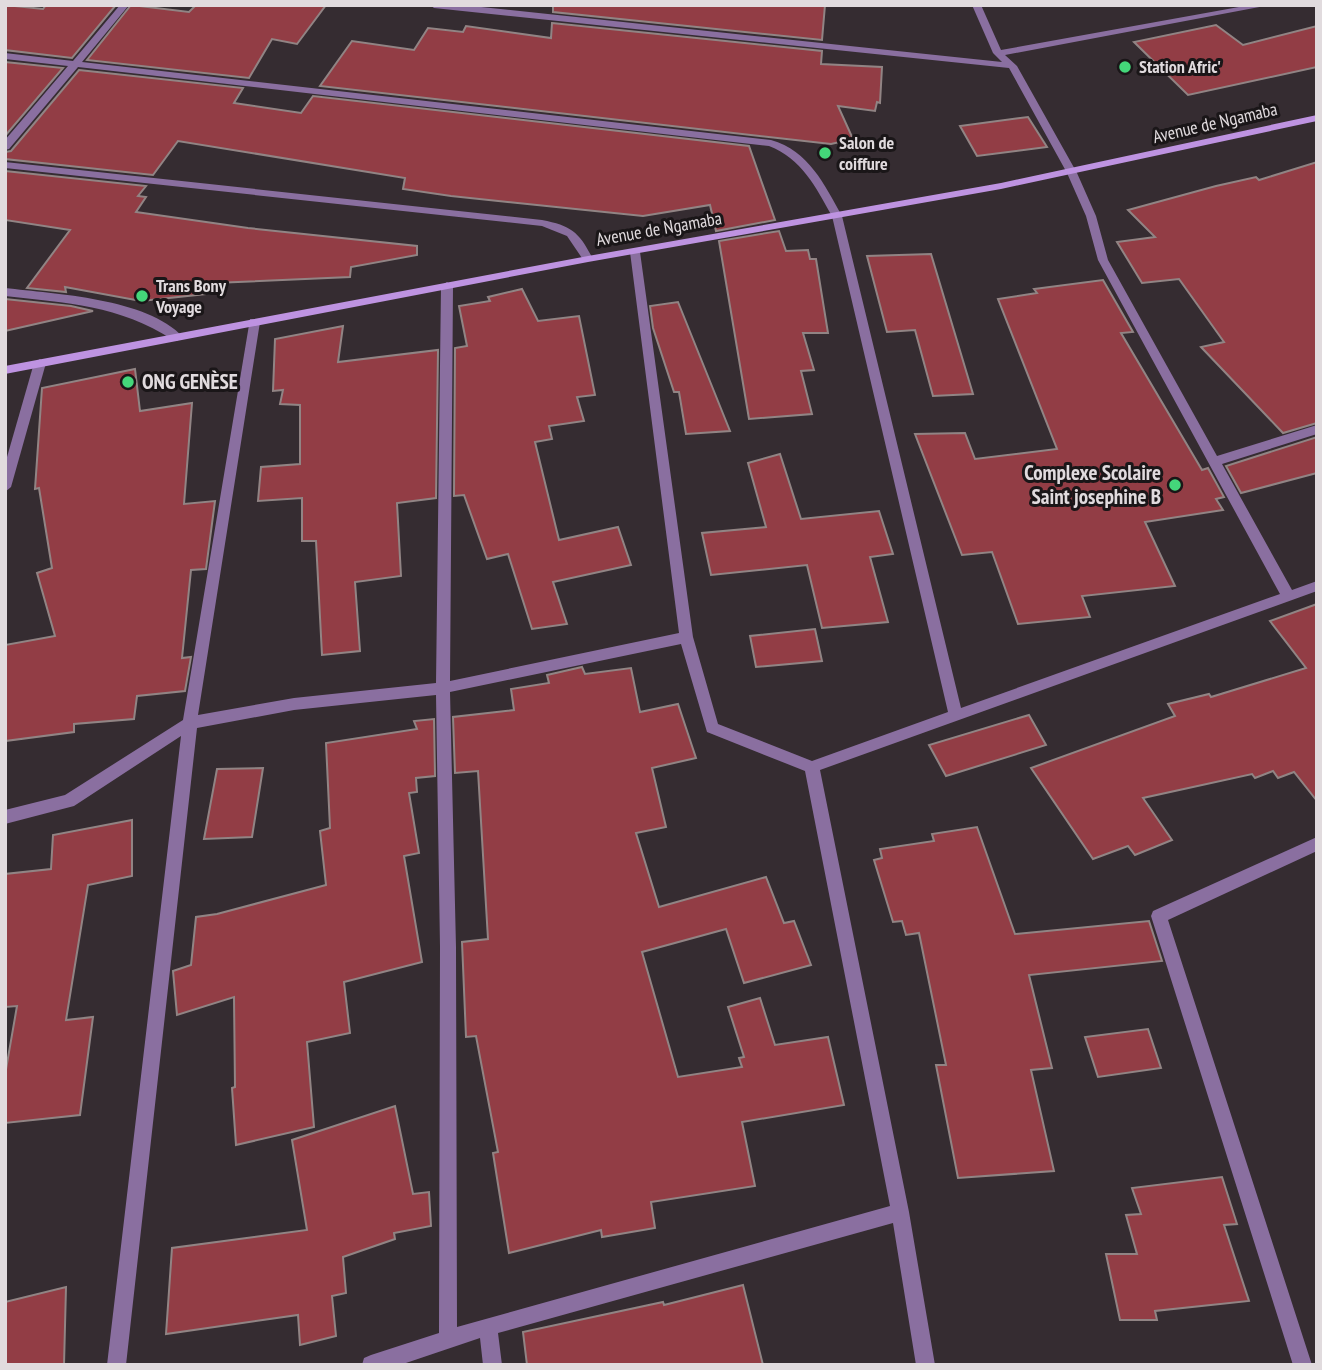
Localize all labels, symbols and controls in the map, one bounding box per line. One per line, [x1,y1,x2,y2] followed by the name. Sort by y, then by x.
[1139,55,1221,78] place label: Station Afric'
[1117,59,1133,75] marker: Station Afric'
[1150,97,1279,148] street label: Avenue de Ngamaba
[839,131,895,175] place label: Salon de coiffure
[817,145,833,161] marker: Salon de coiffure
[594,206,723,251] street label: Avenue de Ngamaba
[155,274,227,318] place label: Trans Bony Voyage
[134,288,150,304] marker: Trans Bony Voyage
[142,368,238,395] place label: ONG GENÈSE
[120,374,136,390] marker: ONG GENÈSE
[1024,459,1161,510] place label: Complexe Scolaire Saint josephine B
[1167,477,1183,493] marker: Complexe Scolaire Saint josephine B

